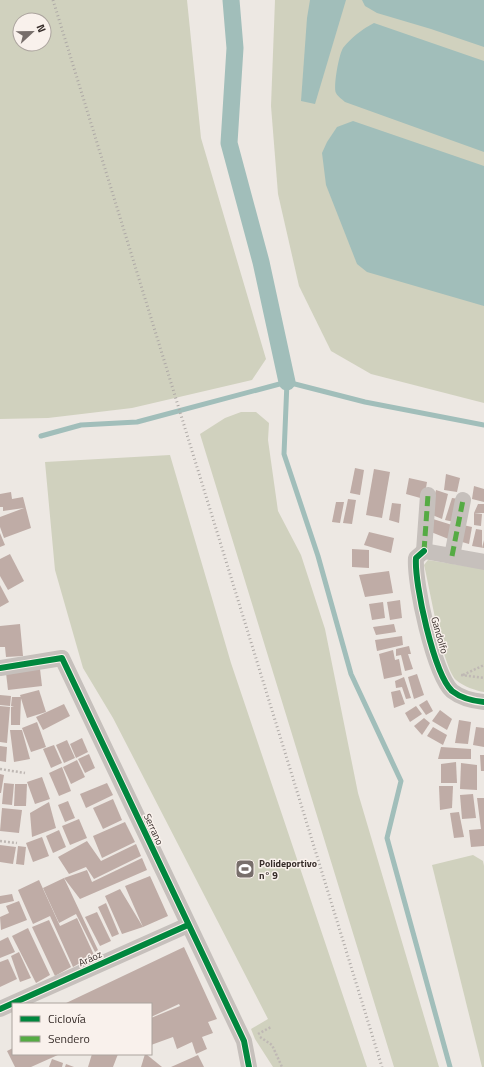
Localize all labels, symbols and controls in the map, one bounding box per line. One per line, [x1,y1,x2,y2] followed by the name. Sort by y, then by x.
[12,12,52,52] north arrow
[32,22,50,35] text: N
[427,615,452,655] street label: Gandolfo
[140,811,167,847] street label: Serrano
[259,856,317,883] place label: Polideportivo n° 9
[234,858,256,880] sports icon: Polideportivo n° 9
[76,946,105,970] street label: Aráoz
[12,1003,152,1055] legend
[48,1009,86,1028] text: Ciclovía
[48,1029,90,1048] text: Sendero

